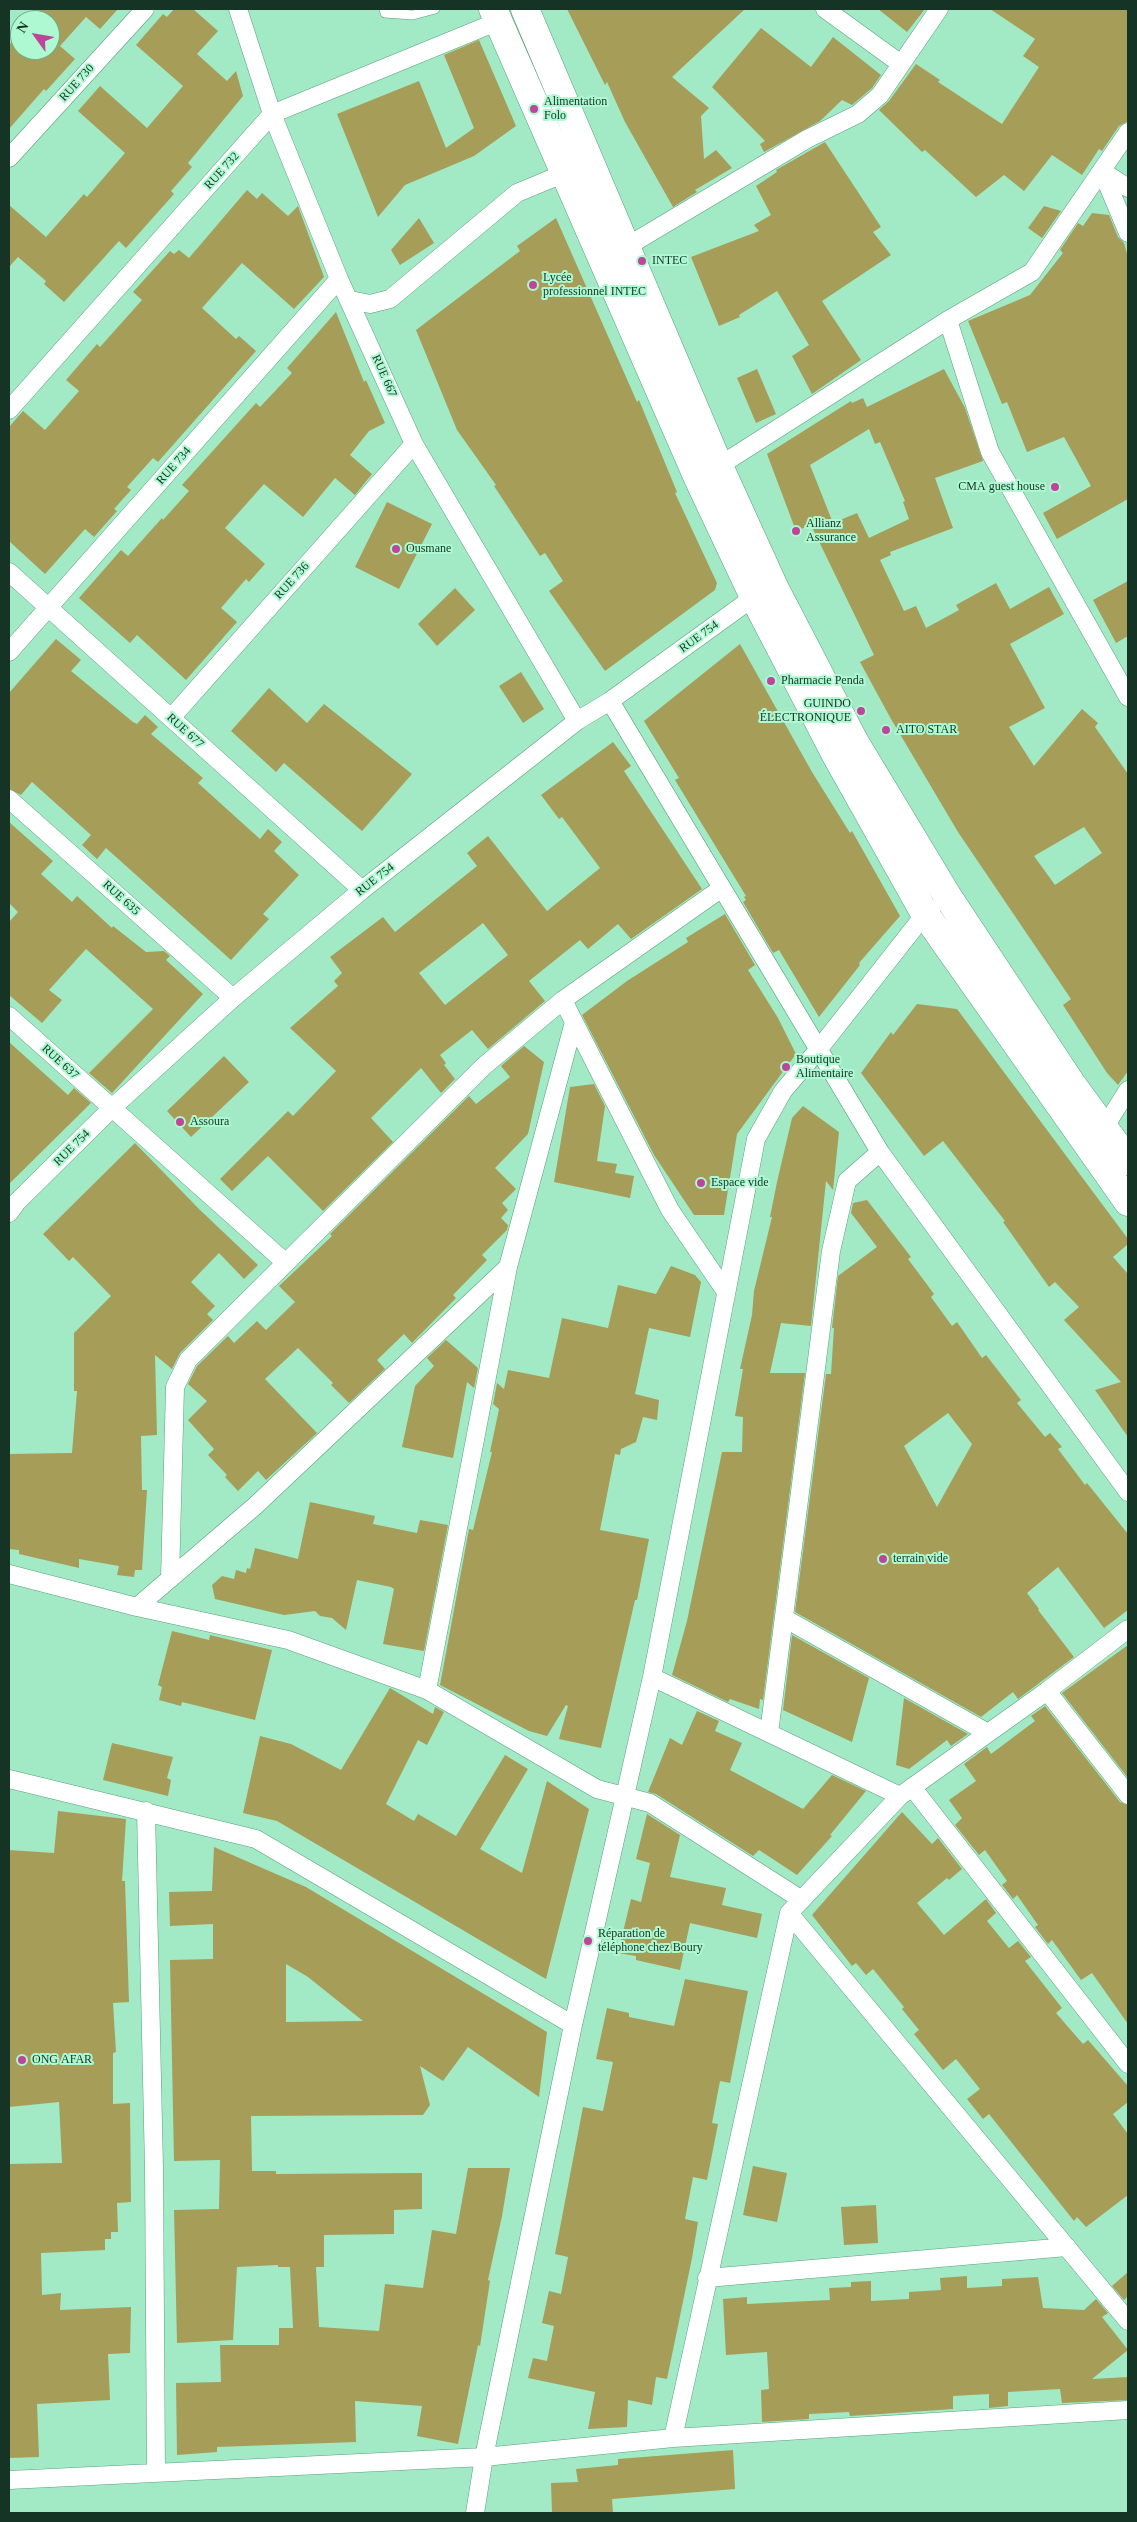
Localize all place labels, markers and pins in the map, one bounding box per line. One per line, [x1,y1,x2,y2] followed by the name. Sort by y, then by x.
[544,95,607,123] place label: Alimentation Folo
[528,103,540,115] marker: Alimentation Folo
[652,254,687,268] place label: INTEC
[636,255,648,267] marker: INTEC
[543,271,646,299] place label: Lycée professionnel INTEC
[527,279,539,291] marker: Lycée professionnel INTEC
[958,480,1045,494] place label: CMA guest house
[1049,481,1061,493] marker: CMA guest house
[806,517,856,545] place label: Allianz Assurance
[790,525,802,537] marker: Allianz Assurance
[406,542,451,556] place label: Ousmane
[390,543,402,555] marker: Ousmane
[781,674,864,688] place label: Pharmacie Penda
[765,675,777,687] marker: Pharmacie Penda
[760,697,851,725] place label: GUINDO ÉLECTRONIQUE
[855,705,867,717] marker: GUINDO ÉLECTRONIQUE
[896,723,957,737] place label: AITO STAR
[880,724,892,736] marker: AITO STAR
[796,1053,853,1081] place label: Boutique Alimentaire
[780,1061,792,1073] marker: Boutique Alimentaire
[190,1115,229,1129] place label: Assoura
[174,1116,186,1128] marker: Assoura
[711,1176,769,1190] place label: Espace vide
[695,1177,707,1189] marker: Espace vide
[893,1552,948,1566] place label: terrain vide
[877,1553,889,1565] marker: terrain vide
[598,1927,703,1955] place label: Réparation de téléphone chez Boury
[582,1935,594,1947] marker: Réparation de téléphone chez Boury
[32,2053,92,2067] place label: ONG AFAR
[16,2054,28,2066] marker: ONG AFAR

